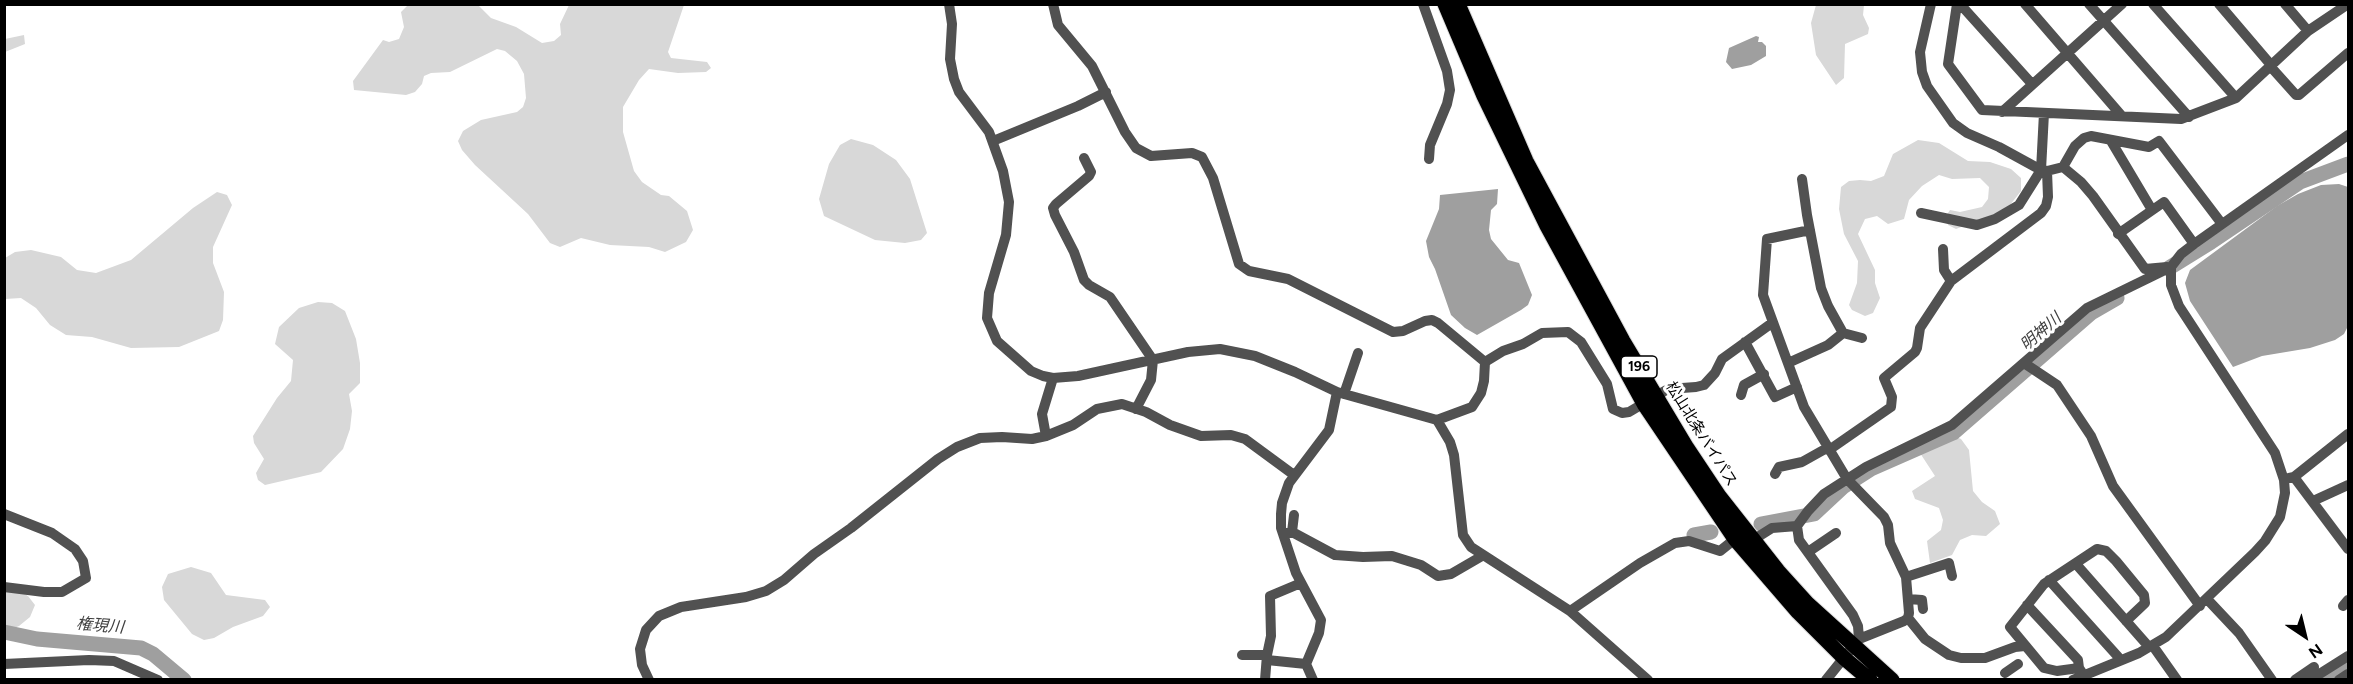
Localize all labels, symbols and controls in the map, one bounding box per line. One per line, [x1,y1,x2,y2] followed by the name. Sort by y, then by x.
[2017,309,2065,355] water label: 明神川
[1621,356,1657,378] road number: 196
[1662,378,1740,490] street label: 松山北条バイパス
[2275,606,2335,666] north arrow
[75,614,125,638] water label: 権現川
[2305,640,2326,662] text: N

